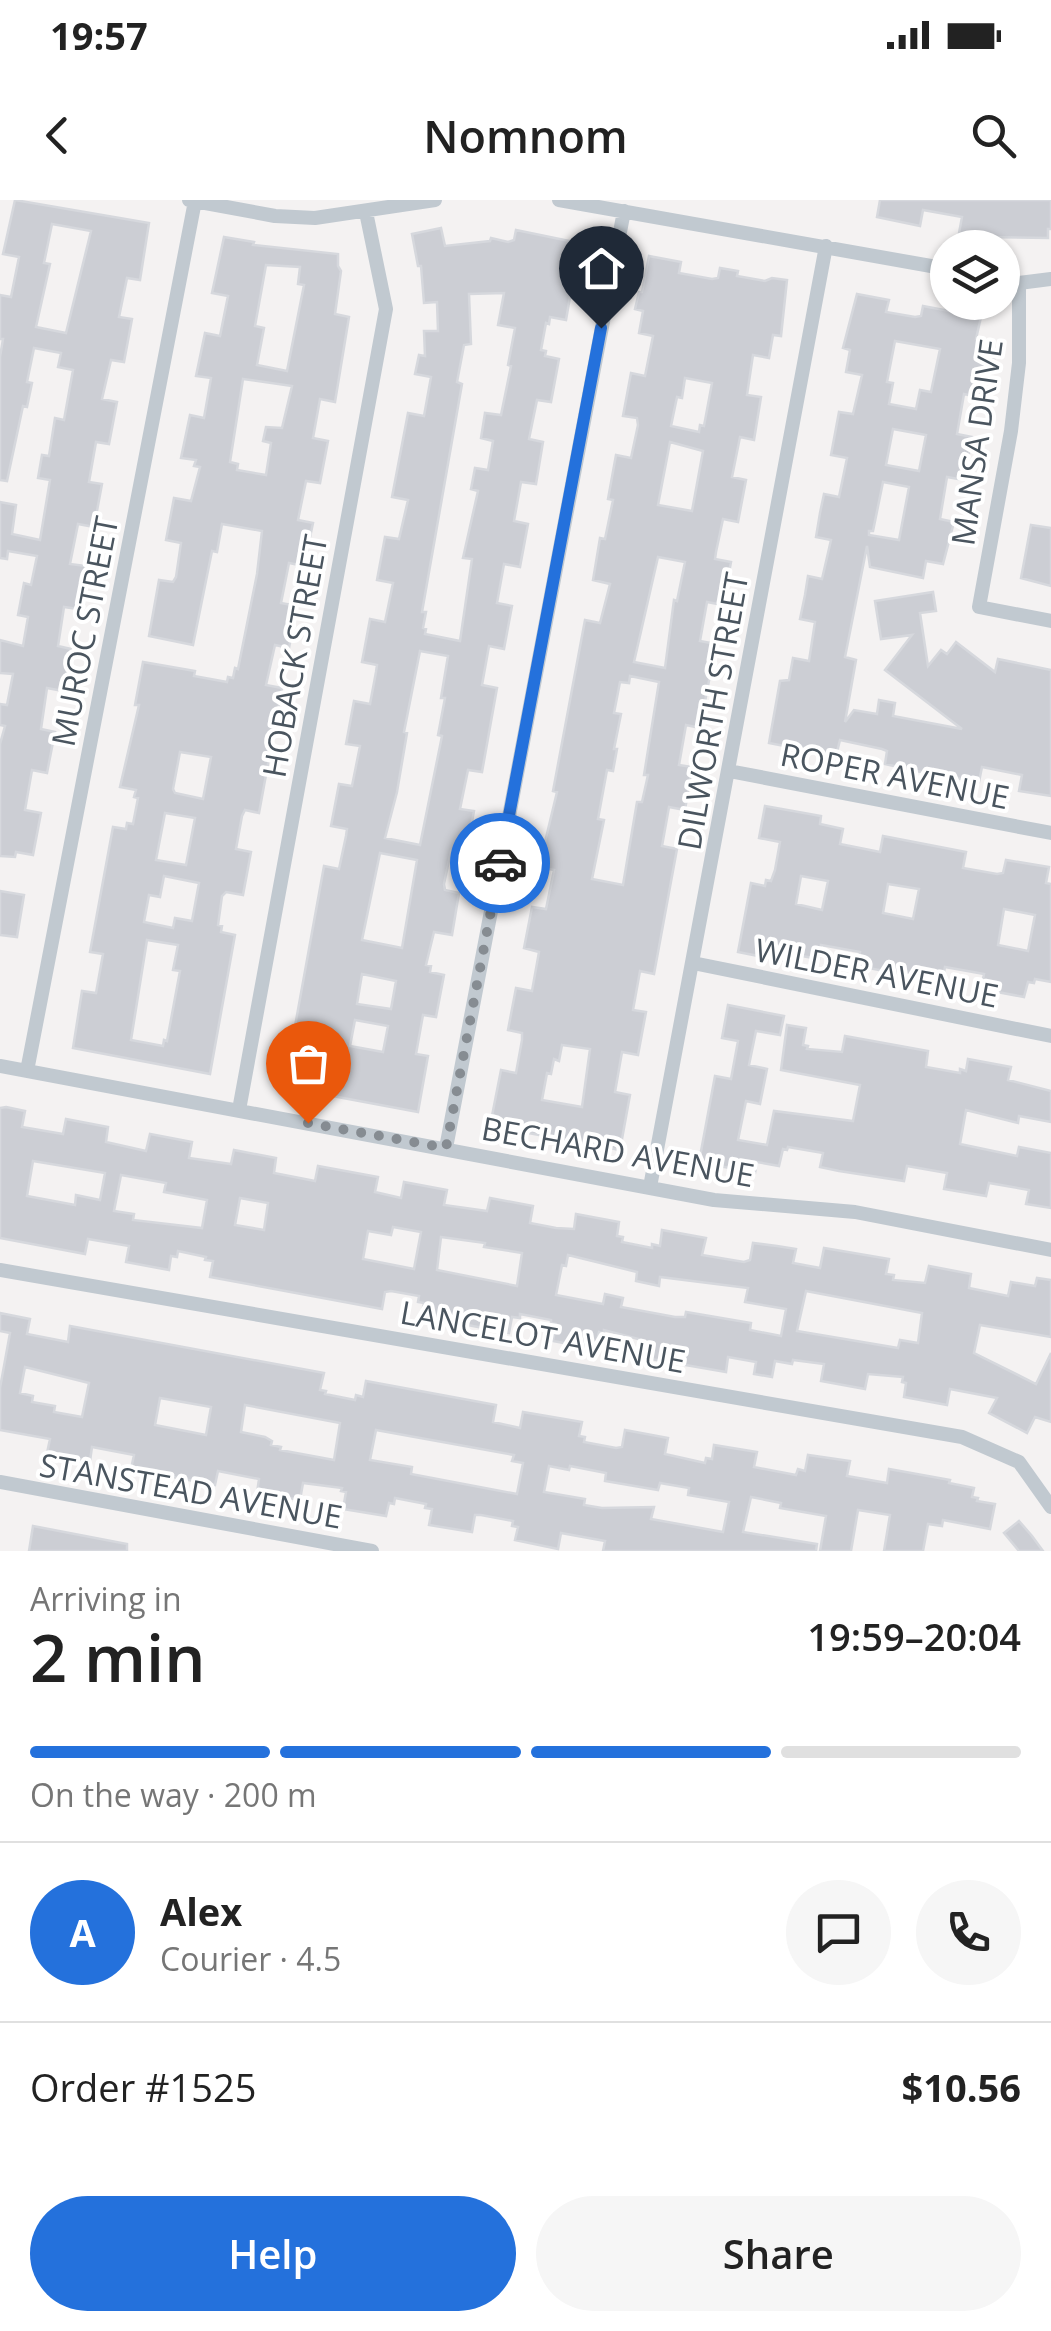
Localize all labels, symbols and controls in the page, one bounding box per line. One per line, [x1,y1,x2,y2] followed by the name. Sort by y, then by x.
[50,9,148,61] text: 19:57
[423,105,628,166] text: Nomnom
[30,108,85,163] icon: back
[966,108,1021,163] icon: search
[559,226,644,329] pin
[930,230,1020,320] map controls
[930,230,1020,320] button: layers
[574,241,629,296] icon: home
[940,336,1012,548] street label: MANSA DRIVE
[41,512,127,750] street label: MUROC STREET
[252,531,337,781] street label: HOBACK STREET
[666,569,758,853] street label: DILWORTH STREET
[777,732,1013,818] street label: ROPER AVENUE
[450,813,550,913] courier
[473,836,528,891] icon: car
[752,927,1002,1017] street label: WILDER AVENUE
[266,1021,351,1124] pin
[281,1036,336,1091] icon: bag
[478,1106,758,1196] street label: BECHARD AVENUE
[397,1290,689,1382] street label: LANCELOT AVENUE
[36,1442,346,1538] street label: STANSTEAD AVENUE
[30,1577,182,1620] text: Arriving in
[807,1610,1021,1662] text: 19:59–20:04
[30,1613,205,1701] text: 2 min
[30,1773,317,1816] text: On the way · 200 m
[786,1880,891,1985] button: chat
[916,1880,1021,1985] button: phone
[160,1885,242,1937] text: Alex
[69,1906,96,1958] text: A
[160,1937,341,1980] text: Courier · 4.5
[30,2061,257,2113] text: Order #1525
[902,2061,1021,2113] text: $10.56
[30,2196,516,2311] button: Help
[536,2196,1021,2311] button: Share

